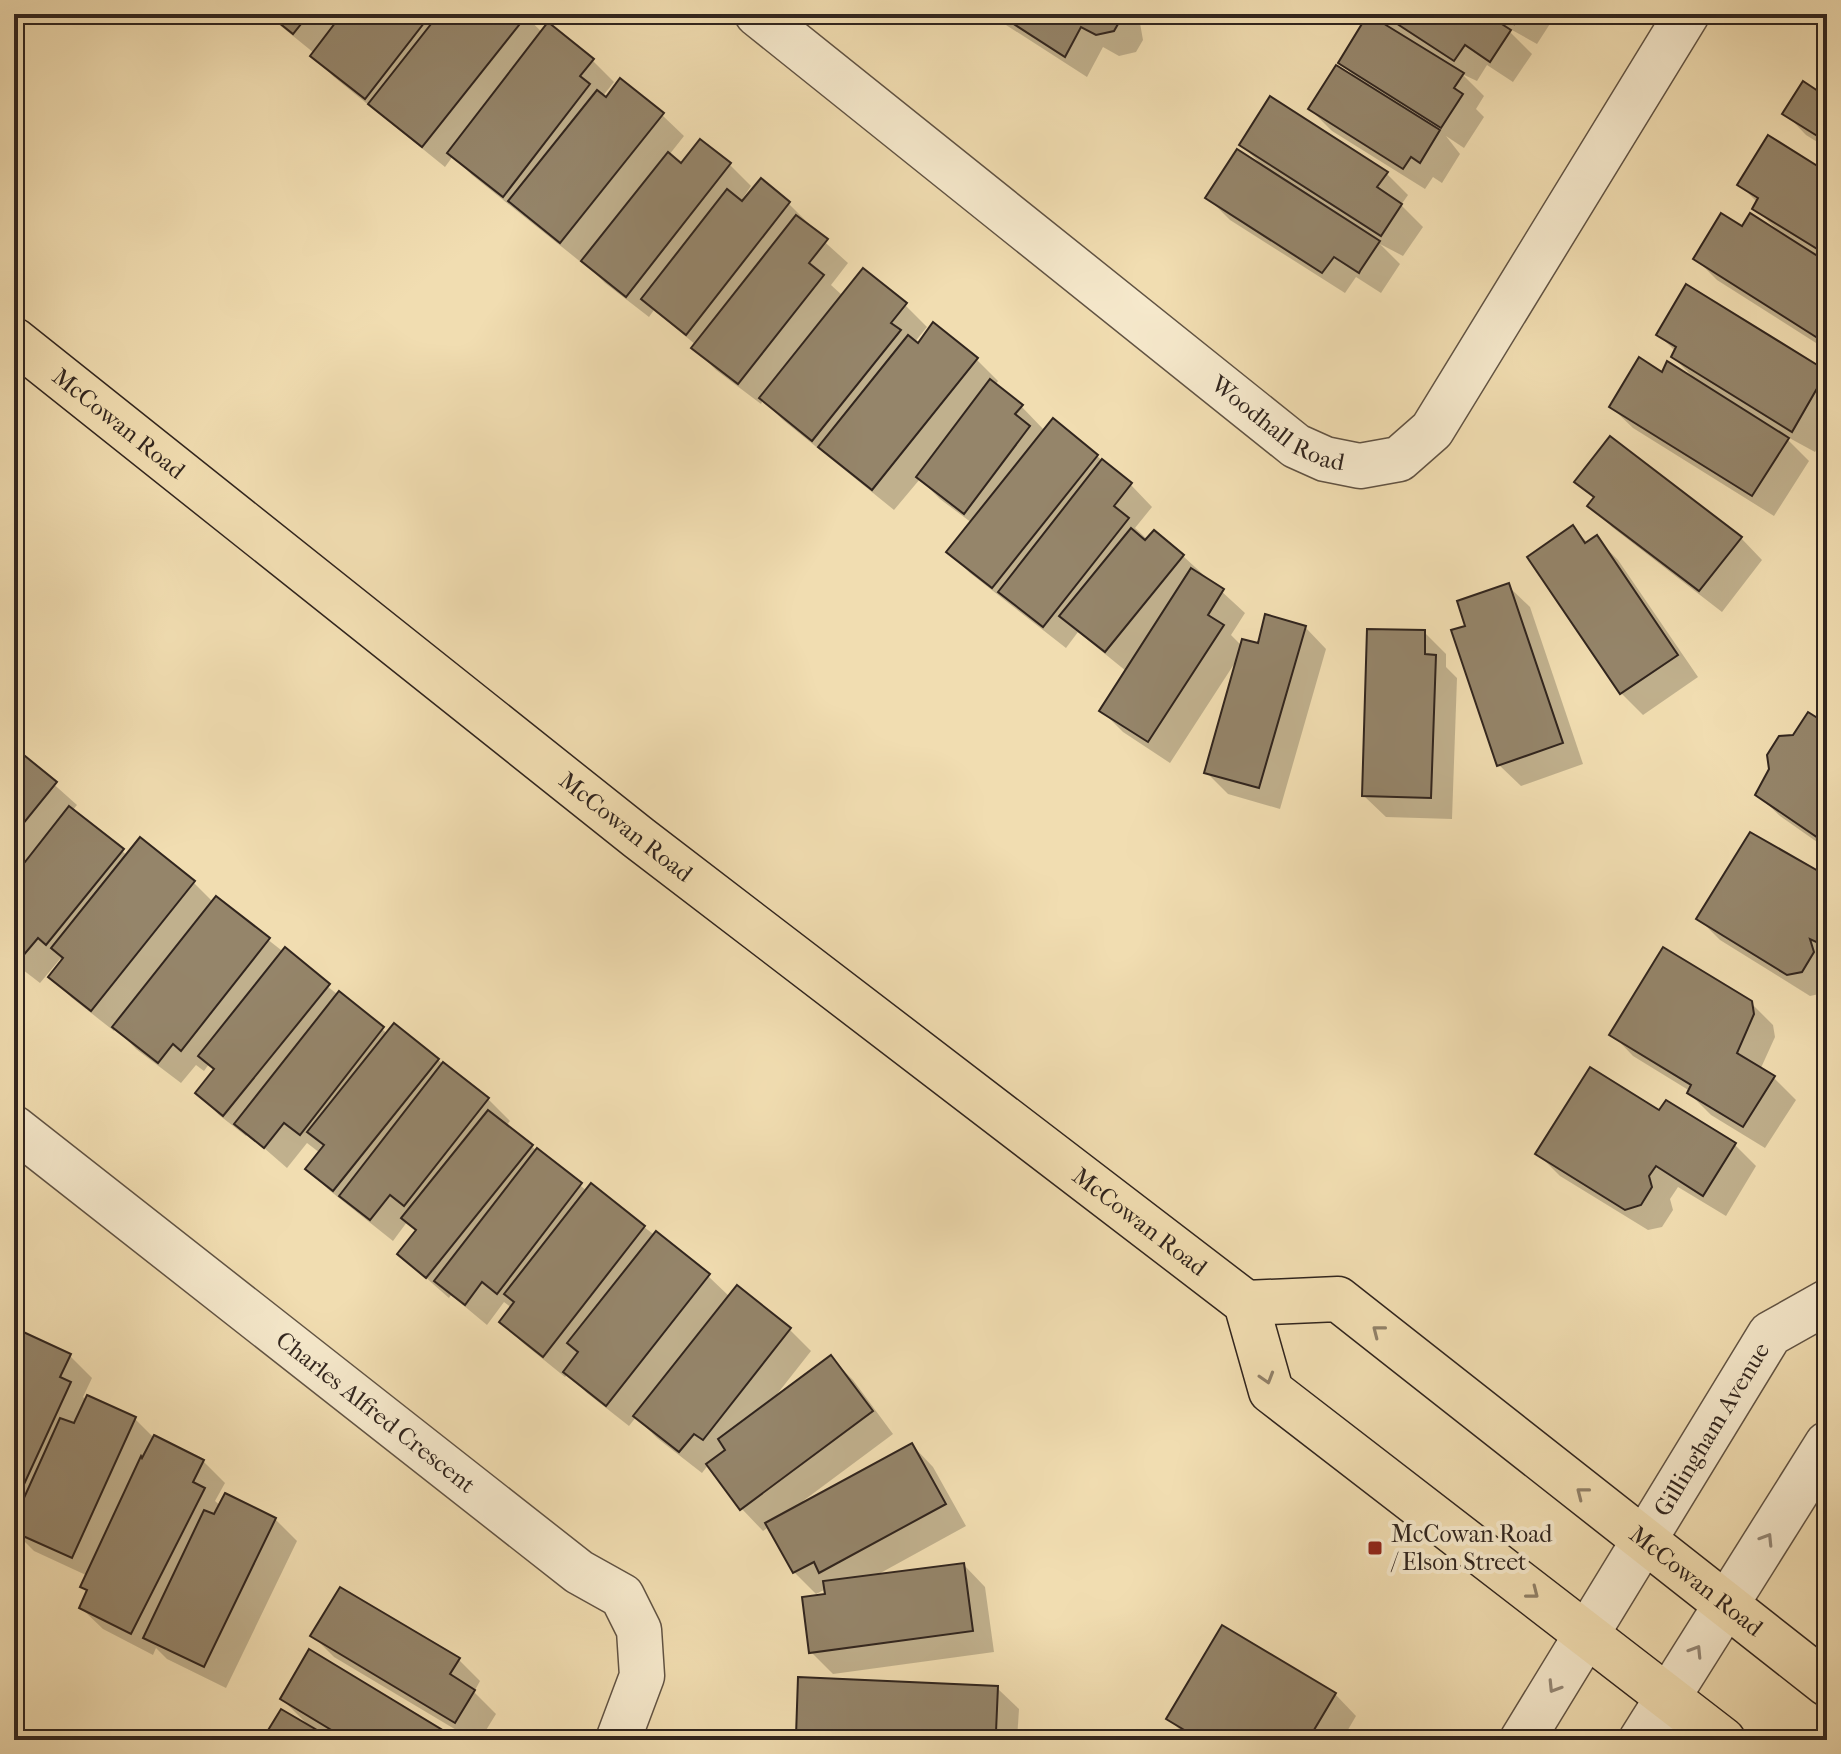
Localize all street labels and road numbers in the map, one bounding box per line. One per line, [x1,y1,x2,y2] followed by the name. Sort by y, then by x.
[47,362,191,485] street label: McCowan Road
[1205,369,1348,477] street label: Woodhall Road
[554,766,699,888] street label: McCowan Road
[1067,1161,1213,1282] street label: McCowan Road
[271,1325,481,1499] street label: Charles Alfred Crescent
[1648,1337,1775,1521] street label: Gillingham Avenue
[1624,1520,1769,1643] street label: McCowan Road

